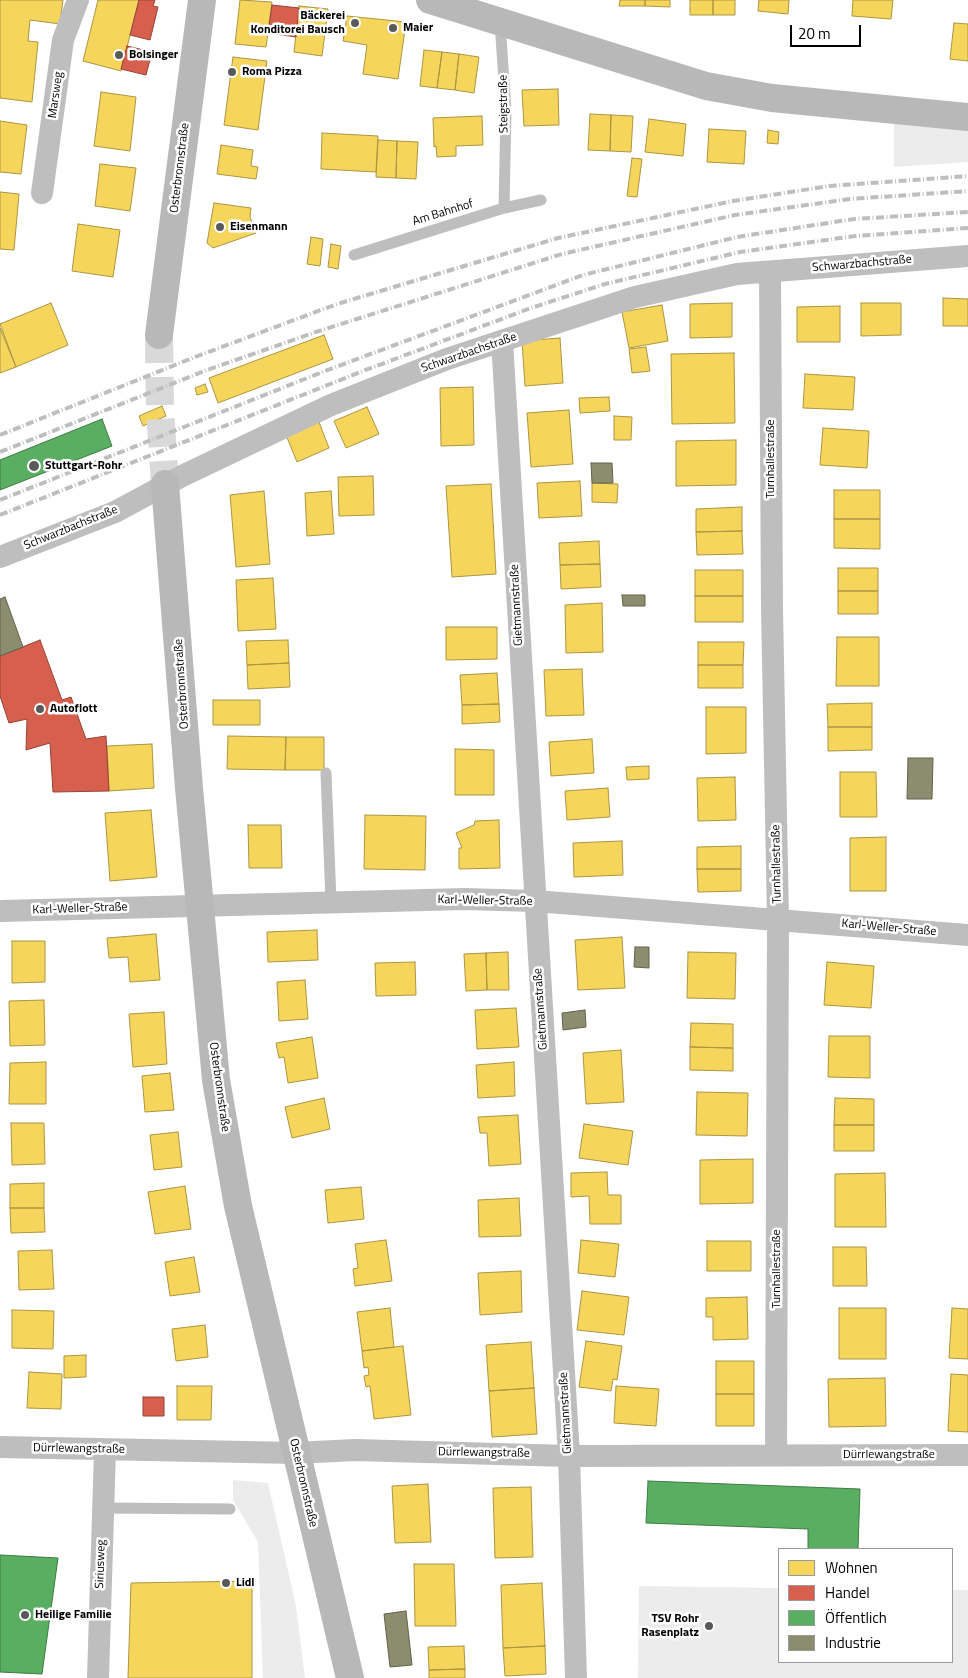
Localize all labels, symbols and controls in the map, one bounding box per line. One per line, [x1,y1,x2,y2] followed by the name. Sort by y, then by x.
[251,9,345,37] place label: Bäckerei Konditorei Bausch
[793,15,864,47] scale bar
[349,17,361,29] marker: Bäckerei Konditorei Bausch
[403,21,433,35] place label: Maier
[387,22,399,34] marker: Maier
[798,22,831,45] text: 20 m
[129,48,178,62] place label: Bolsinger
[113,49,125,61] marker: Bolsinger
[242,65,302,79] place label: Roma Pizza
[226,66,238,78] marker: Roma Pizza
[46,71,66,119] street label: Marsweg
[496,75,512,133] street label: Steigstraße
[167,122,193,214] street label: Osterbronnstraße
[411,197,475,229] street label: Am Bahnhof
[230,220,288,234] place label: Eisenmann
[214,221,226,233] marker: Eisenmann
[812,252,912,276] street label: Schwarzbachstraße
[420,330,518,376] street label: Schwarzbachstraße
[764,419,778,499] street label: Turnhallestraße
[27,459,41,473] marker: Stuttgart-Rohr
[45,459,122,473] place label: Stuttgart-Rohr
[22,503,120,553] street label: Schwarzbachstraße
[508,564,526,646] street label: Gietmannstraße
[172,638,192,730] street label: Osterbronnstraße
[50,702,97,716] place label: Autoflott
[34,703,46,715] marker: Autoflott
[769,824,785,904] street label: Turnhallestraße
[437,893,533,909] street label: Karl-Weller-Straße
[32,900,128,918] street label: Karl-Weller-Straße
[841,917,937,939] street label: Karl-Weller-Straße
[531,968,551,1050] street label: Gietmannstraße
[206,1041,232,1133] street label: Osterbronnstraße
[770,1229,784,1309] street label: Turnhallestraße
[557,1372,575,1454] street label: Gietmannstraße
[286,1437,320,1529] street label: Osterbronnstraße
[33,1441,125,1457] street label: Dürrlewangstraße
[438,1445,530,1461] street label: Dürrlewangstraße
[843,1448,935,1462] street label: Dürrlewangstraße
[93,1539,109,1589] street label: Siriusweg
[778,1548,953,1663] legend
[825,1556,878,1579] text: Wohnen
[236,1576,255,1590] place label: Lidl
[220,1577,232,1589] marker: Lidl
[825,1581,870,1604] text: Handel
[825,1606,887,1629] text: Öffentlich
[35,1608,112,1622] place label: Heilige Familie
[19,1609,31,1621] marker: Heilige Familie
[641,1612,699,1640] place label: TSV Rohr Rasenplatz
[703,1620,715,1632] marker: TSV Rohr Rasenplatz
[825,1631,881,1654] text: Industrie

